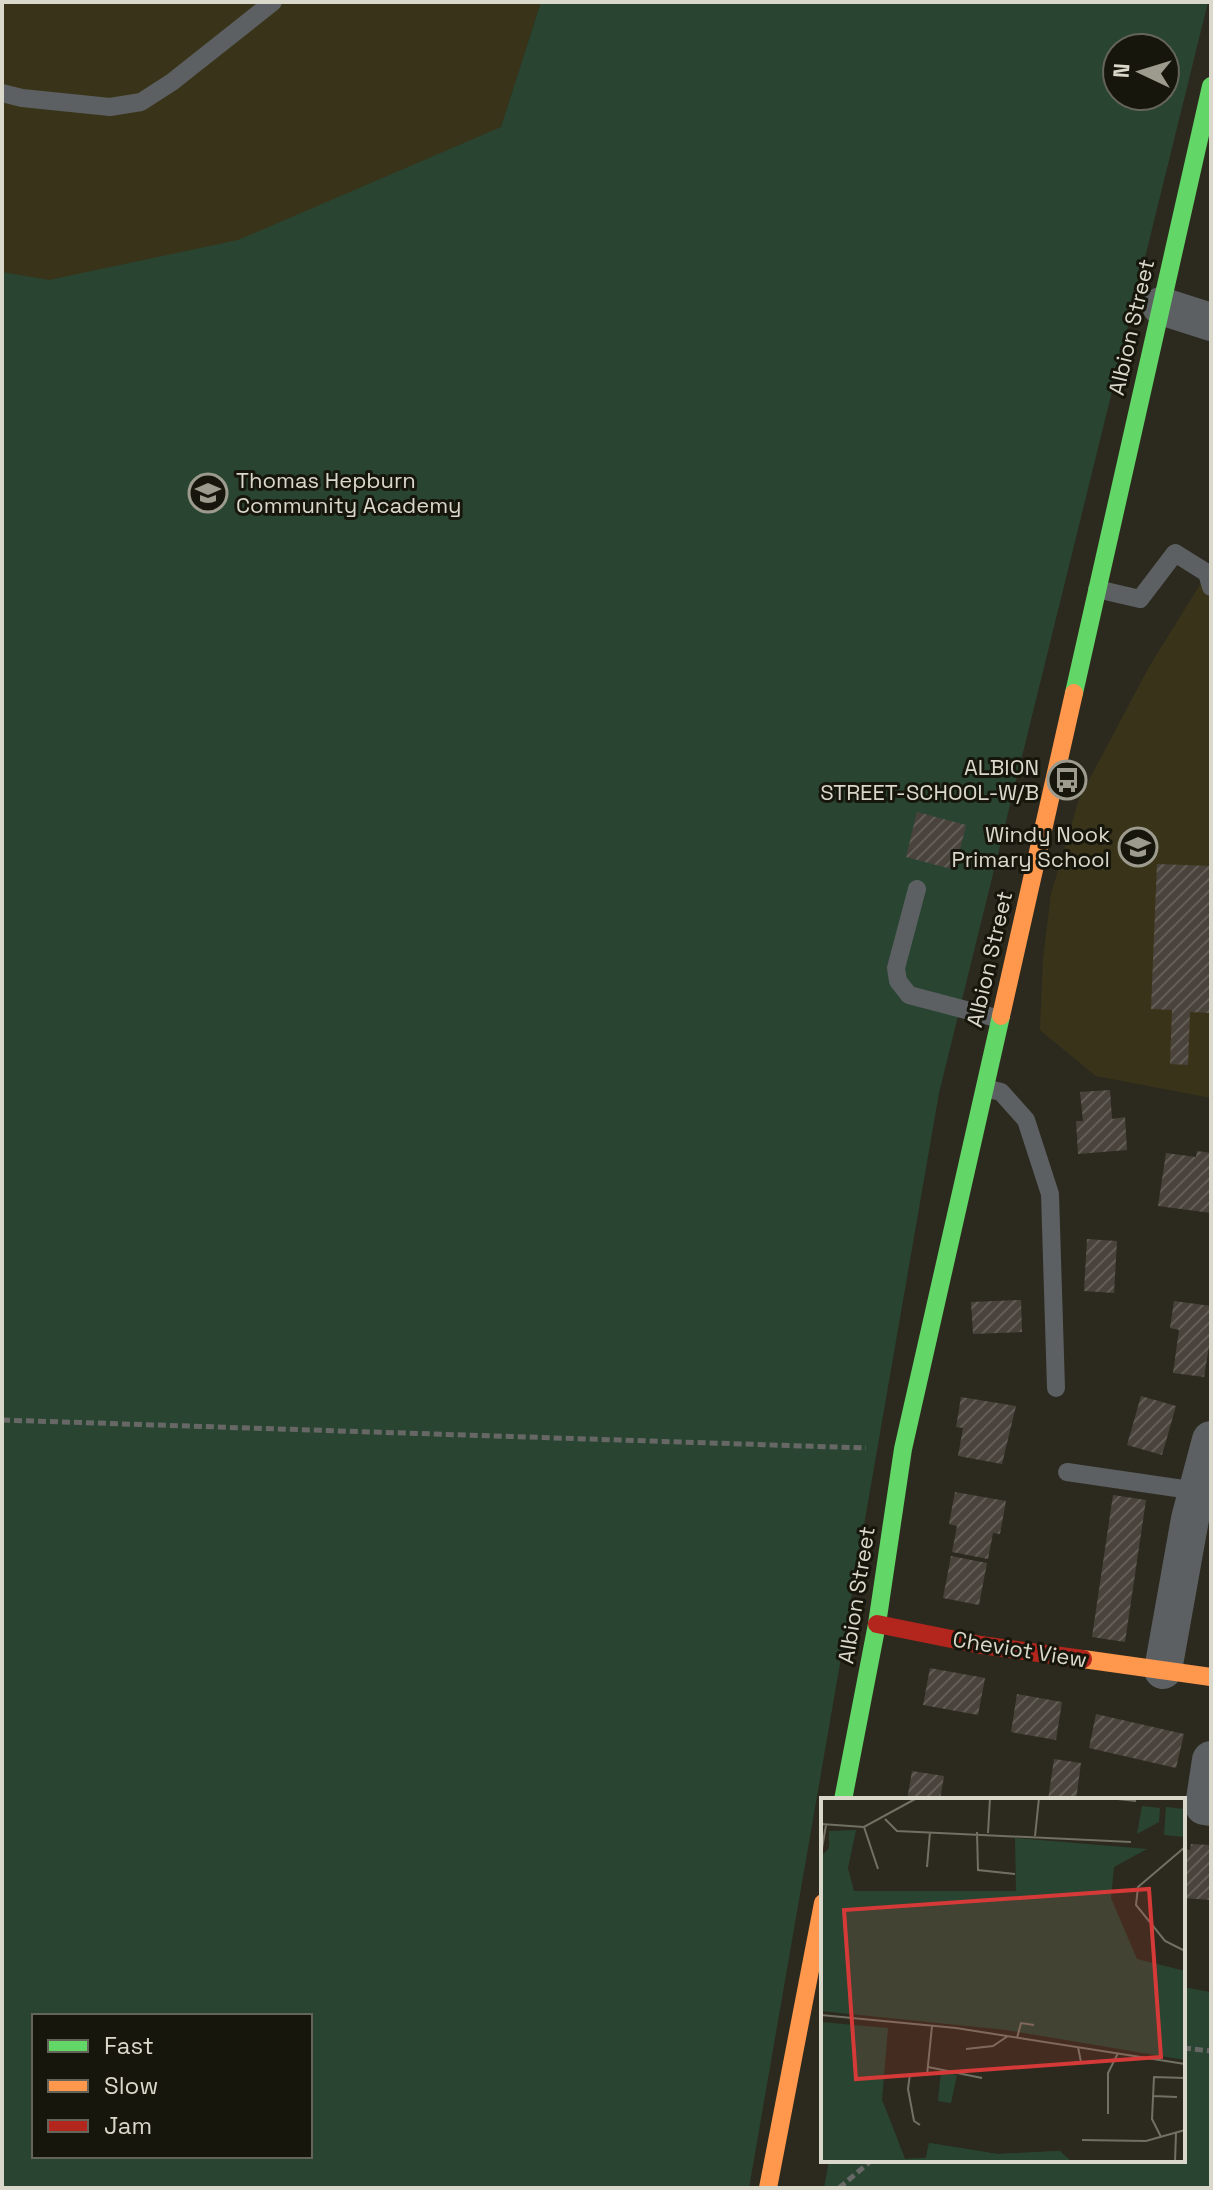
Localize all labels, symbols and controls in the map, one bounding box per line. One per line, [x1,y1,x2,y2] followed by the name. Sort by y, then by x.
[1101,32,1181,112] north arrow
[1107,62,1136,79] text: N
[1102,256,1160,398] street label: Albion Street
[236,466,461,519] place label: Thomas Hepburn Community Academy
[187,472,229,514] school or university icon: Thomas Hepburn Community Academy
[820,753,1039,806] place label: ALBION STREET-SCHOOL-W/B
[1046,759,1088,801] bus stop icon: ALBION STREET-SCHOOL-W/B
[951,820,1110,873] place label: Windy Nook Primary School
[1117,826,1159,868] school or university icon: Windy Nook Primary School
[960,888,1018,1030] street label: Albion Street
[831,1524,881,1666] street label: Albion Street
[951,1625,1089,1673] street label: Cheviot View
[821,1798,1185,2162] inset map
[32,2014,312,2158] legend
[104,2030,154,2061] text: Fast
[104,2070,158,2101] text: Slow
[104,2110,152,2141] text: Jam

